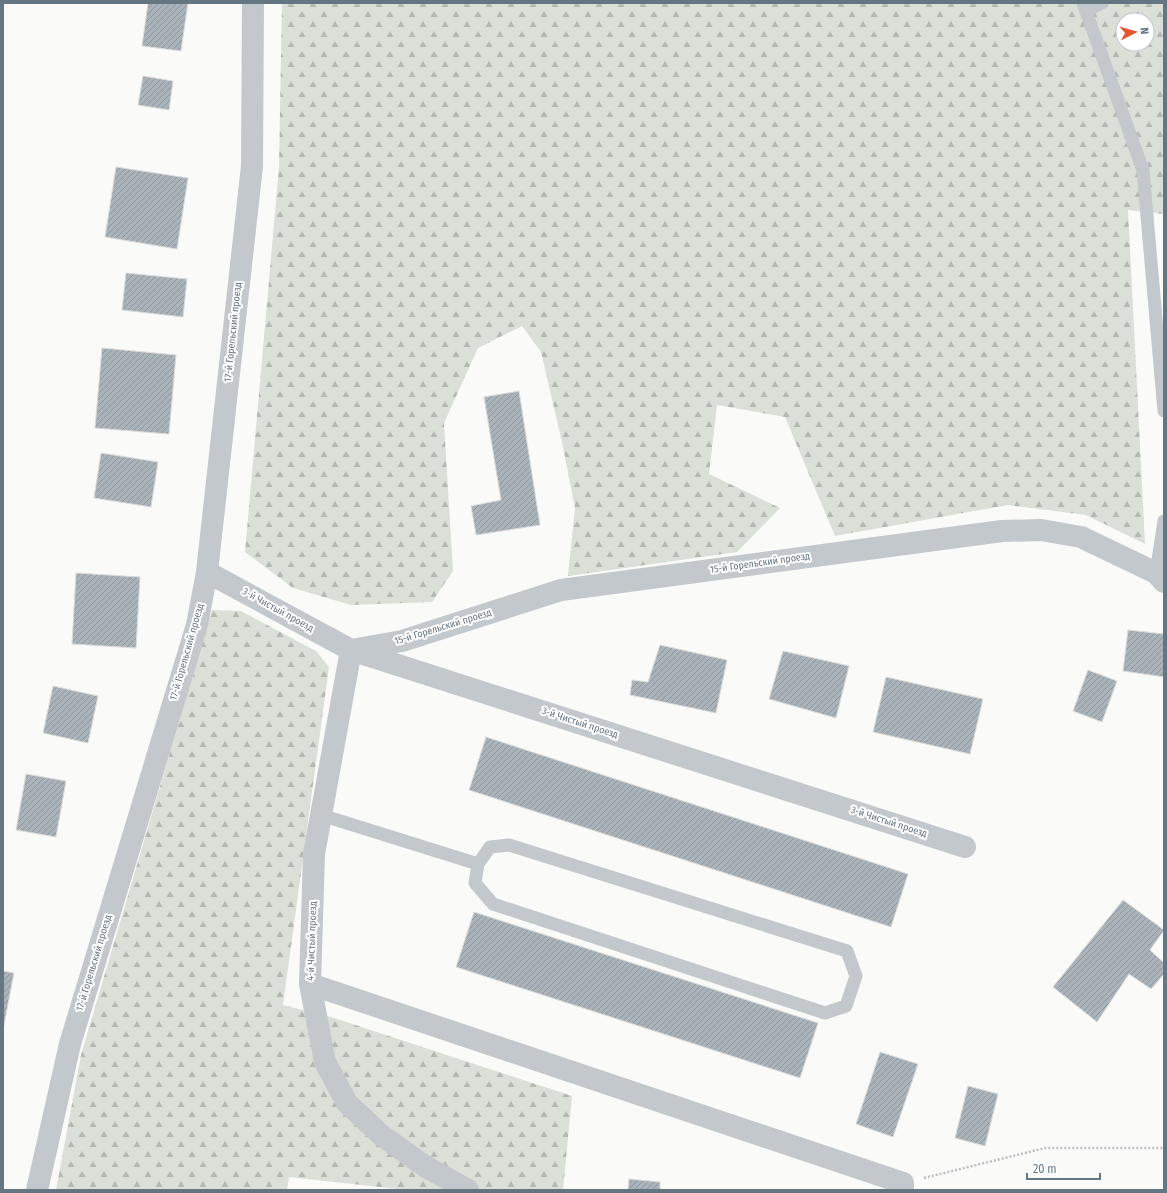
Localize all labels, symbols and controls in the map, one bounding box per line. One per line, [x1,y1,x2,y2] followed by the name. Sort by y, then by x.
[1115,12,1155,52] north arrow
[1138,27,1151,35] text: N
[222,282,244,382] street label: 17-й Горельский проезд
[709,550,811,576] street label: 15-й Горельский проезд
[240,585,316,635] street label: 3-й Чистый проезд
[167,602,207,702] street label: 17-й Горельский проезд
[393,607,493,647] street label: 15-й Горельский проезд
[540,705,620,741] street label: 3-й Чистый проезд
[849,804,929,840] street label: 3-й Чистый проезд
[305,901,319,981] street label: 4-й Чистый проезд
[74,913,114,1013] street label: 17-й Горельский проезд
[1027,1155,1100,1181] scale bar
[1033,1162,1057,1176] text: 20 m

